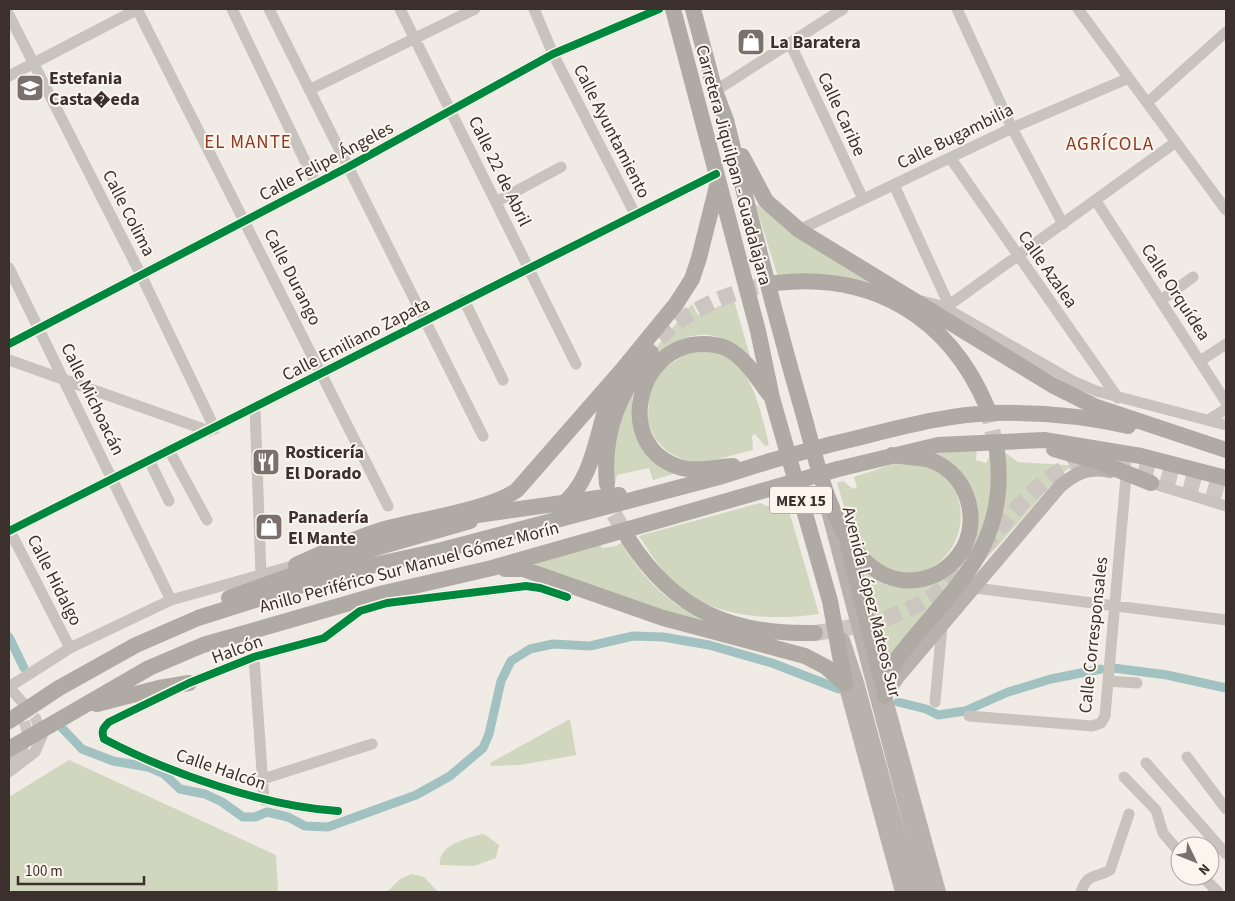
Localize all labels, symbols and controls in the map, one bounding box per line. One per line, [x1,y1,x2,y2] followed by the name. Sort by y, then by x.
[736,27,766,57] shop icon: La Baratera
[770,30,861,55] place label: La Baratera
[689,42,778,288] street label: Carretera Jiquilpan - Guadalajara
[567,60,656,202] street label: Calle Ayuntamiento
[49,66,140,112] place label: Estefania Casta�eda
[811,68,872,160] street label: Calle Caribe
[15,73,45,103] school or university icon: Estefania Casta�eda
[893,97,1018,175] street label: Calle Bugambilia
[462,112,537,231] street label: Calle 22 de Abril
[255,116,398,207] street label: Calle Felipe Ángeles
[204,129,292,156] district label: EL MANTE
[1066,131,1154,158] district label: AGRÍCOLA
[96,166,161,261] street label: Calle Colima
[258,225,328,330] street label: Calle Durango
[1012,225,1083,313] street label: Calle Azalea
[1135,239,1216,346] street label: Calle Orquídea
[278,291,435,388] street label: Calle Emiliano Zapata
[55,339,131,460] street label: Calle Michoacán
[285,440,364,486] place label: Rosticería El Dorado
[251,447,281,477] restaurant icon: Rosticería El Dorado
[770,486,832,514] road number: MEX 15
[836,504,907,701] street label: Avenida López Mateos Sur
[288,505,369,551] place label: Panadería El Mante
[254,512,284,542] shop icon: Panadería El Mante
[257,515,562,620] street label: Anillo Periférico Sur Manuel Gómez Morín
[21,530,88,630] street label: Calle Hidalgo
[1073,556,1114,714] street label: Calle Corresponsales
[208,629,266,670] street label: Halcón
[172,742,269,797] street label: Calle Halcón
[1170,836,1220,886] north arrow
[18,854,144,886] scale bar
[1193,859,1214,879] text: N
[25,861,63,882] text: 100 m

